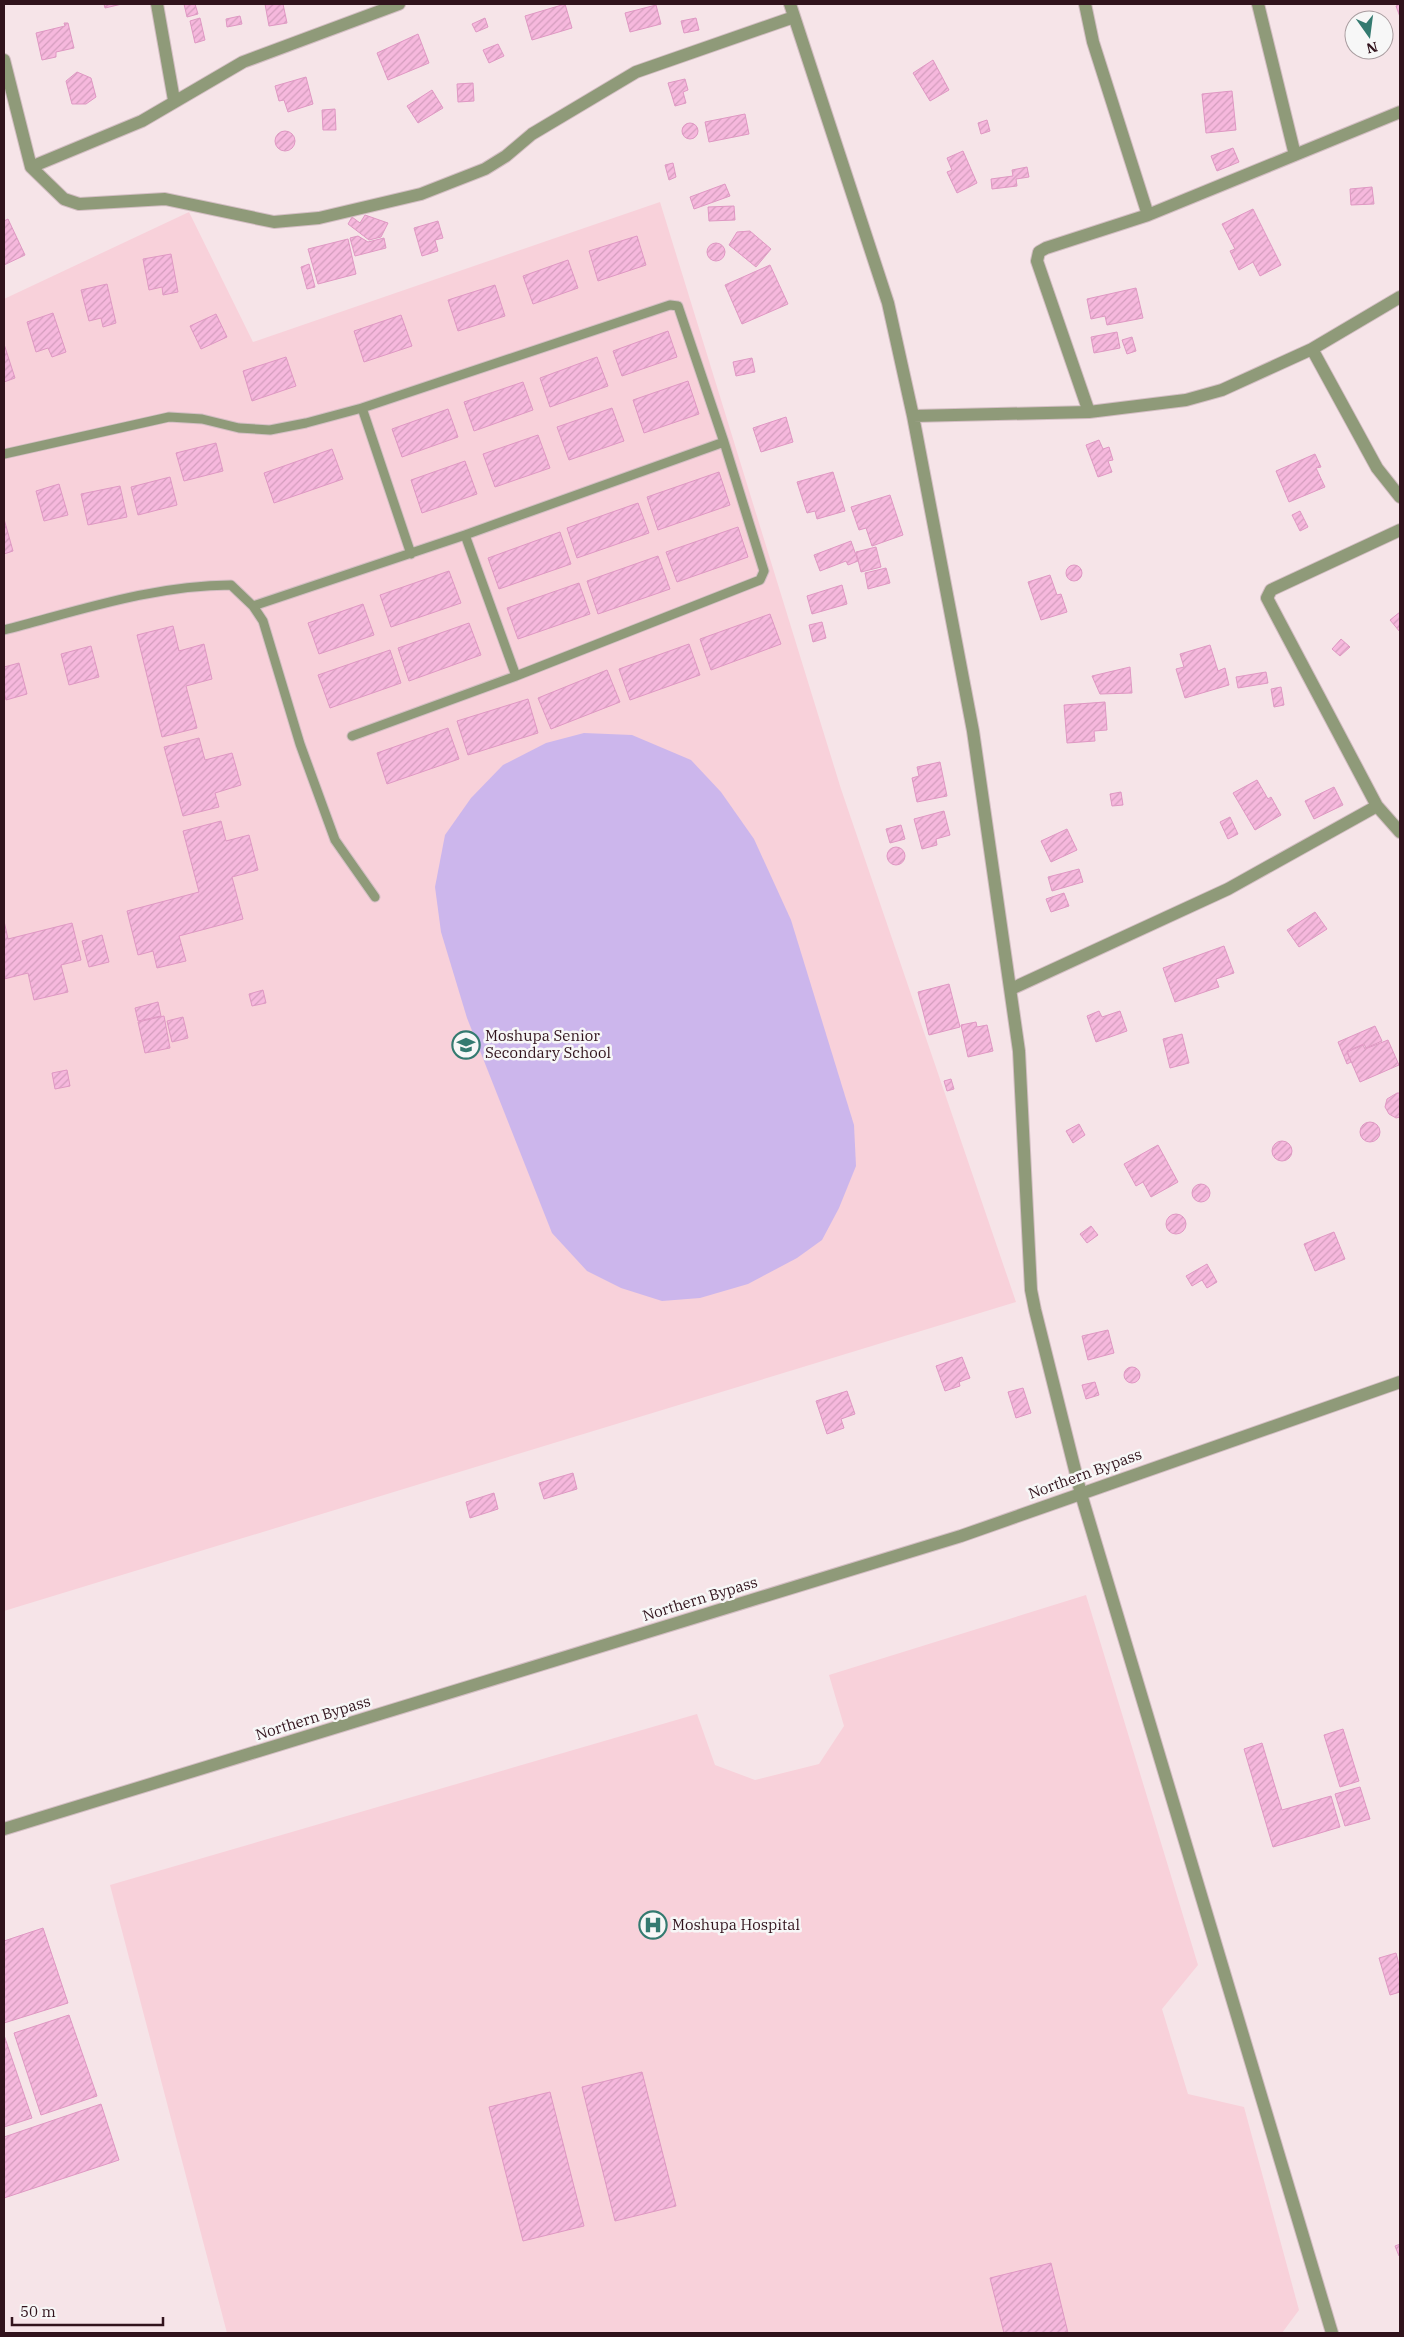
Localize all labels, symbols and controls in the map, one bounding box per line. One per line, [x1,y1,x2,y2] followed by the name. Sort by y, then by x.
[1344,10,1394,60] north arrow
[1365,38,1380,58] text: N
[485,1026,611,1062] place label: Moshupa Senior Secondary School
[451,1030,481,1060] school or university icon: Moshupa Senior Secondary School
[1026,1444,1144,1503] street label: Northern Bypass
[640,1572,760,1625] street label: Northern Bypass
[253,1691,373,1744] street label: Northern Bypass
[638,1910,668,1940] hospital icon: Moshupa Hospital
[672,1915,800,1934] place label: Moshupa Hospital
[12,2294,164,2326] scale bar
[20,2302,56,2321] text: 50 m

